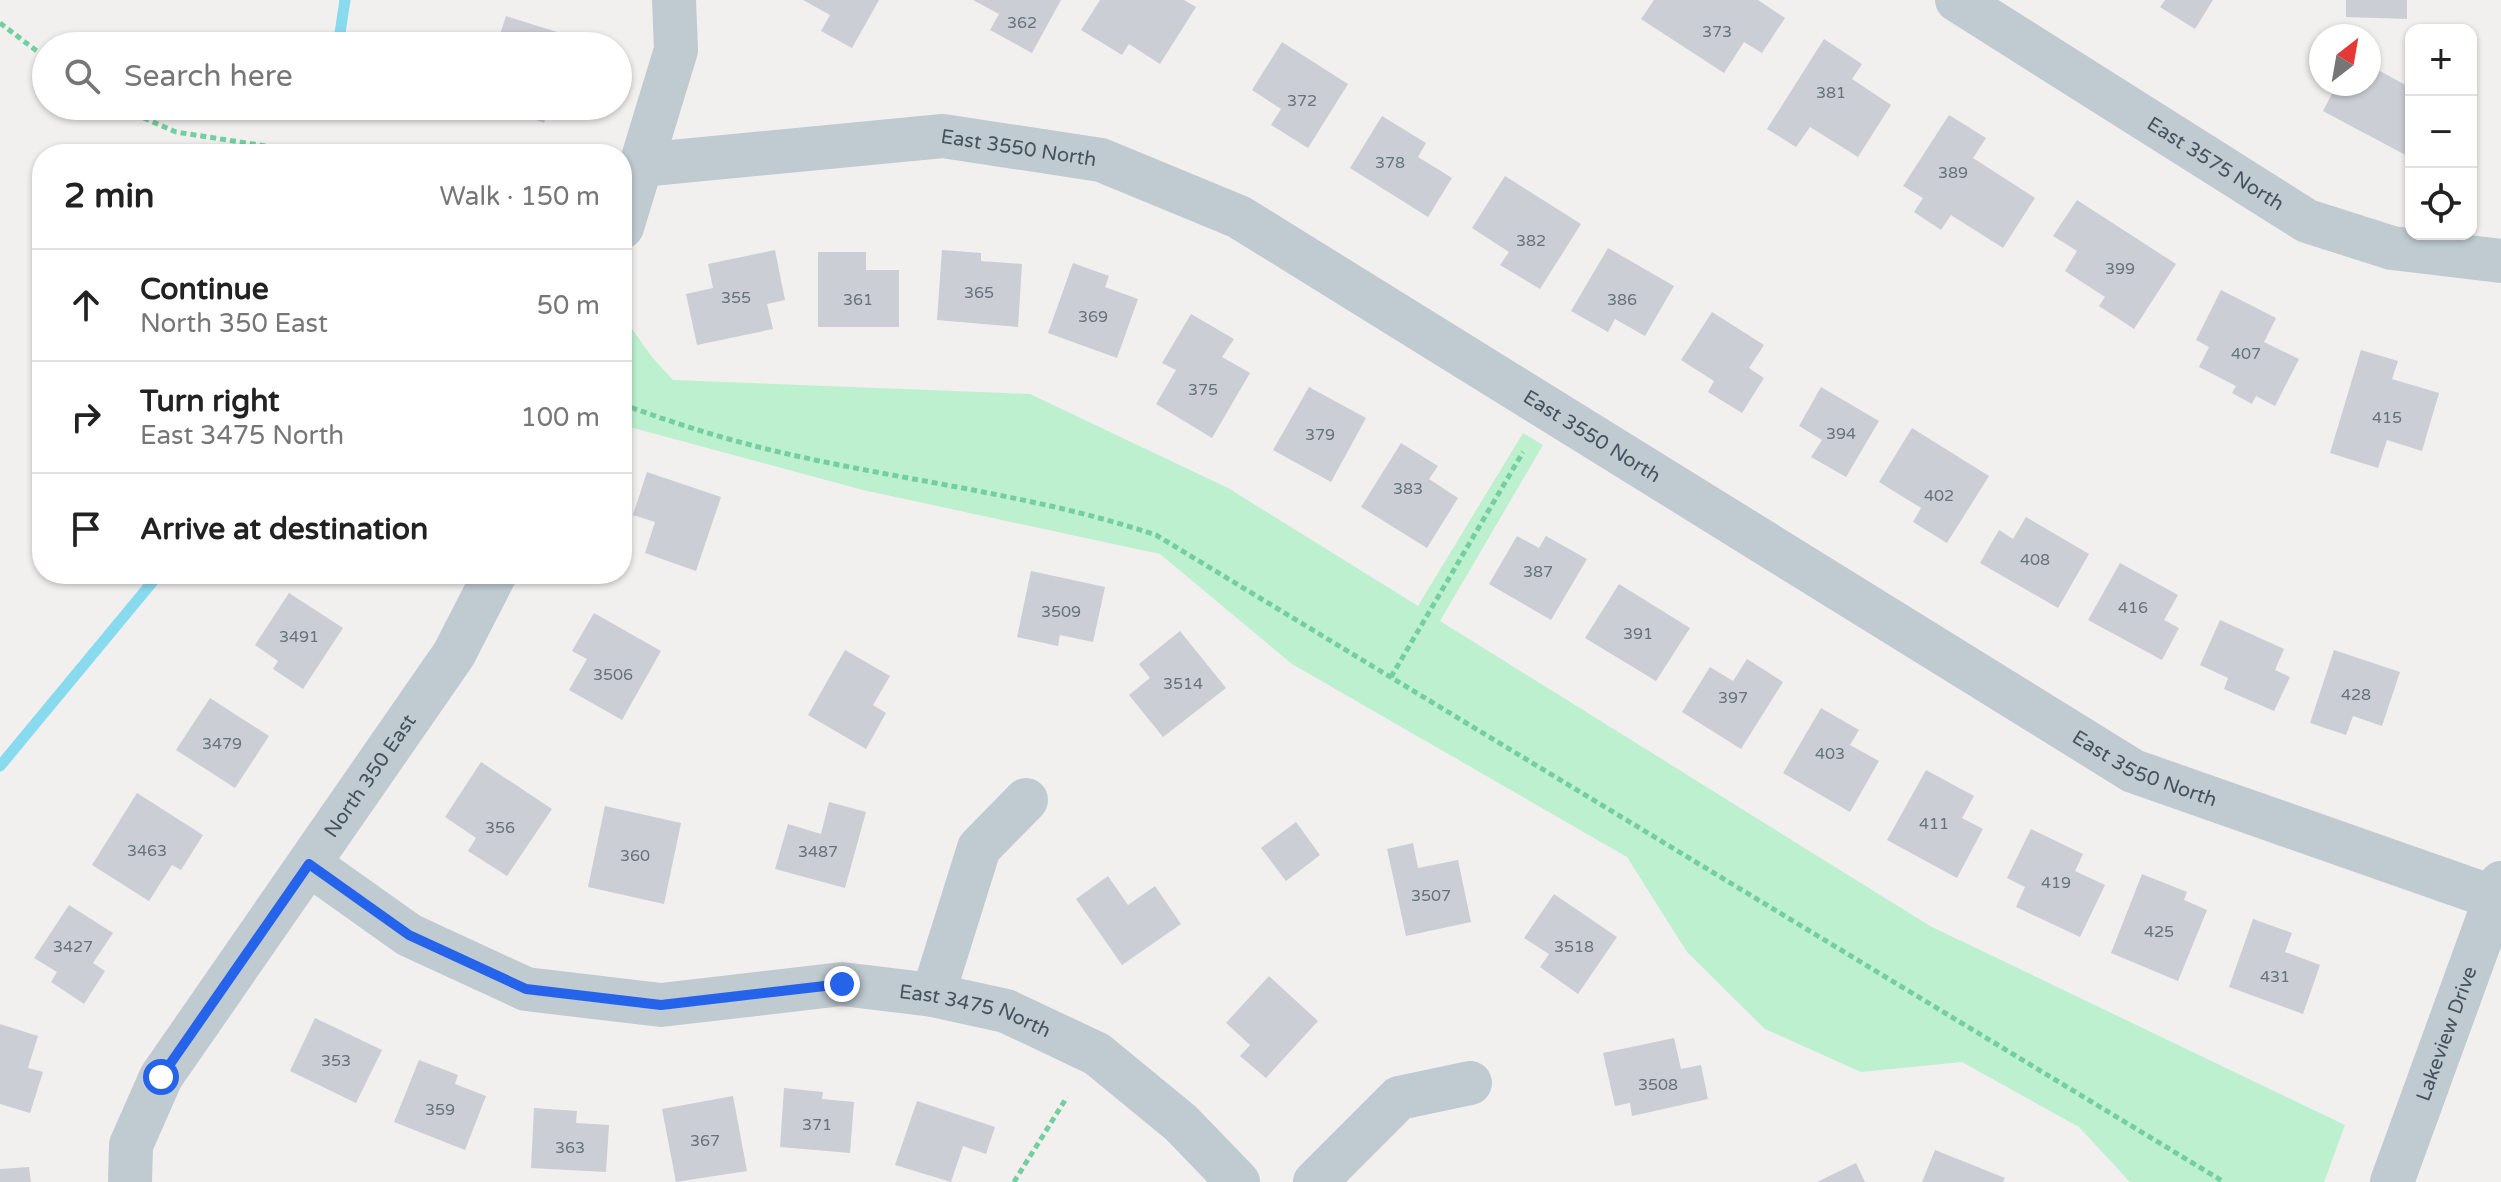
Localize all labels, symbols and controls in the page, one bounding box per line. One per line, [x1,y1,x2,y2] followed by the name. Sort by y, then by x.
[1007,13,1037,33] house number: 362
[1702,22,1732,42] house number: 373
[2309,24,2381,96] north arrow
[2405,24,2477,240] map controls
[2405,24,2477,96] button: +
[32,32,632,120] search box
[60,54,104,98] icon: search
[124,58,293,95] text: Search here
[1816,83,1846,103] house number: 381
[1287,91,1317,111] house number: 372
[2405,96,2477,168] button: −
[2142,112,2288,216] street label: East 3575 North
[939,125,1098,172] street label: East 3550 North
[1375,153,1405,173] house number: 378
[1938,163,1968,183] house number: 389
[2405,168,2477,240] button: locate
[64,176,155,217] text: 2 min
[440,181,600,212] text: Walk · 150 m
[1516,231,1546,251] house number: 382
[2105,259,2135,279] house number: 399
[140,271,269,308] text: Continue
[64,283,108,327] icon: ahead
[964,283,994,303] house number: 365
[721,288,751,308] house number: 355
[537,290,600,321] text: 50 m
[843,290,873,310] house number: 361
[1607,290,1637,310] house number: 386
[1078,307,1108,327] house number: 369
[140,308,328,339] text: North 350 East
[2231,344,2261,364] house number: 407
[1188,380,1218,400] house number: 375
[140,383,280,420] text: Turn right
[1519,385,1665,488] street label: East 3550 North
[64,395,108,439] icon: right
[520,402,600,433] text: 100 m
[2372,408,2402,428] house number: 415
[140,420,344,451] text: East 3475 North
[1826,424,1856,444] house number: 394
[1305,425,1335,445] house number: 379
[1393,479,1423,499] house number: 383
[1924,486,1954,506] house number: 402
[64,507,108,551] icon: arrive
[140,511,428,548] text: Arrive at destination
[2020,550,2050,570] house number: 408
[1523,562,1553,582] house number: 387
[2118,598,2148,618] house number: 416
[1041,602,1081,622] house number: 3509
[1623,624,1653,644] house number: 391
[279,627,319,647] house number: 3491
[593,665,633,685] house number: 3506
[1163,674,1203,694] house number: 3514
[2341,685,2371,705] house number: 428
[1718,688,1748,708] house number: 397
[320,710,422,842] street label: North 350 East
[2068,725,2220,812] street label: East 3550 North
[202,734,242,754] house number: 3479
[1815,744,1845,764] house number: 403
[1919,814,1949,834] house number: 411
[485,818,515,838] house number: 356
[127,841,167,861] house number: 3463
[798,842,838,862] house number: 3487
[620,846,650,866] house number: 360
[2041,873,2071,893] house number: 419
[1411,886,1451,906] house number: 3507
[2144,922,2174,942] house number: 425
[53,937,93,957] house number: 3427
[1554,937,1594,957] house number: 3518
[2411,963,2483,1105] street label: Lakeview Drive
[824,966,860,1002] route end
[2260,967,2290,987] house number: 431
[898,980,1055,1043] street label: East 3475 North
[321,1051,351,1071] house number: 353
[143,1059,179,1095] route start
[1638,1075,1678,1095] house number: 3508
[425,1100,455,1120] house number: 359
[802,1115,832,1135] house number: 371
[690,1131,720,1151] house number: 367
[555,1138,585,1158] house number: 363

